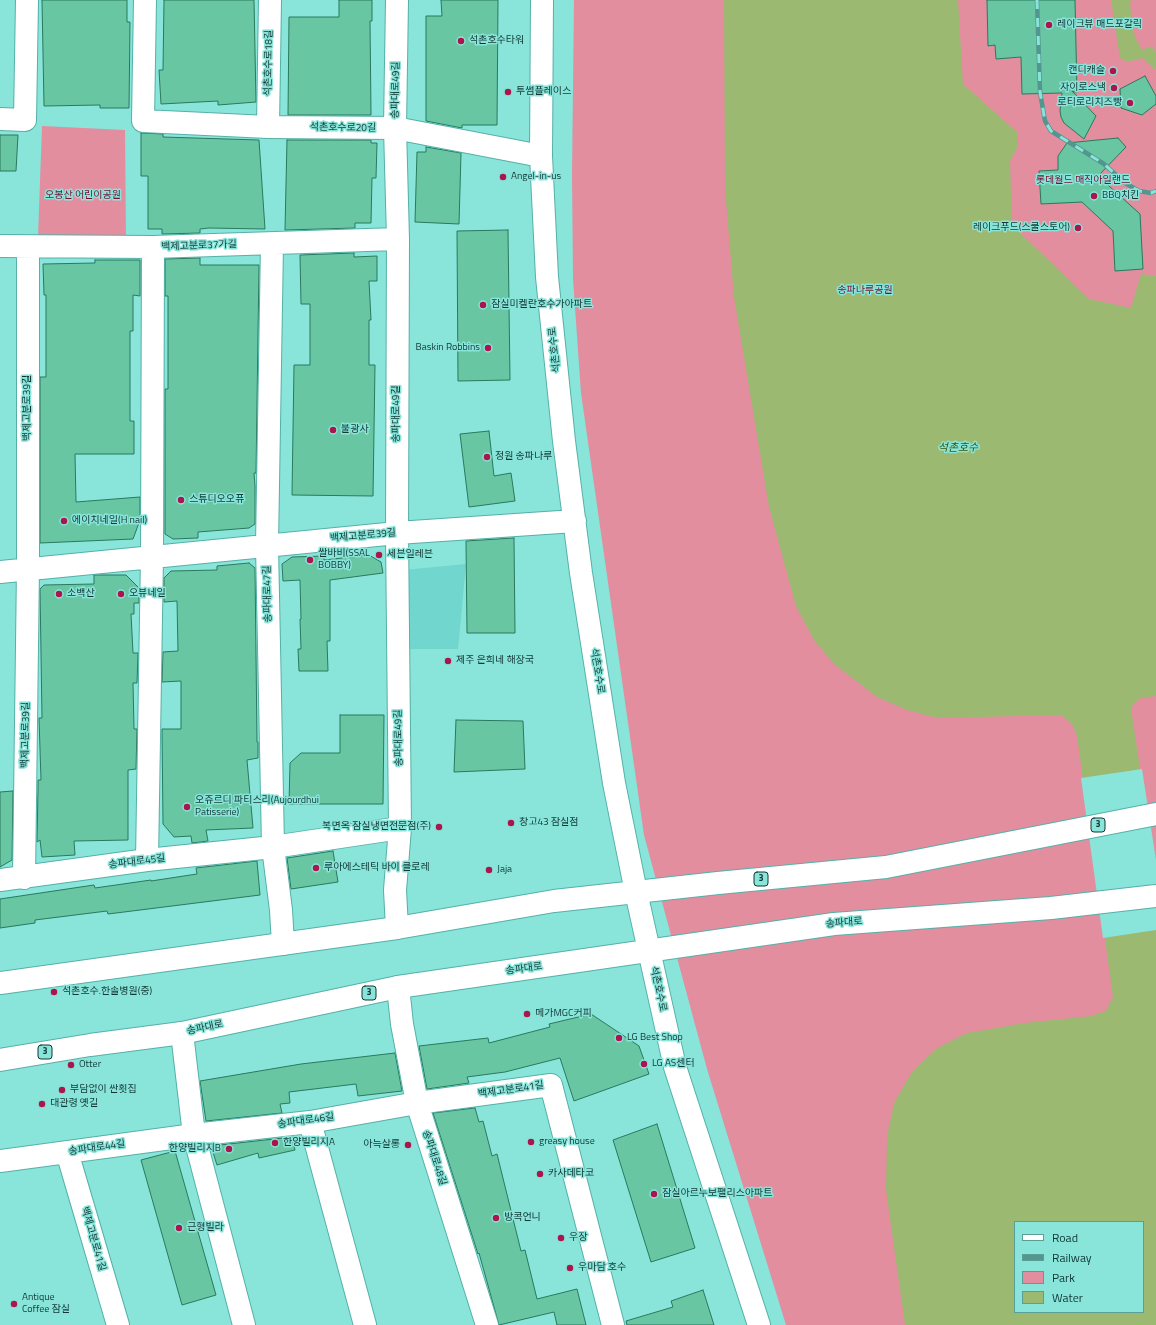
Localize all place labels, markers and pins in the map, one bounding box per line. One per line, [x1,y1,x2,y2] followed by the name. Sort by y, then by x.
[1057,19,1142,31] place label: 레이크뷰 매드포갈릭
[1044,20,1054,30] marker: 레이크뷰 매드포갈릭
[469,35,524,47] place label: 석촌호수타워
[456,36,466,46] marker: 석촌호수타워
[1068,65,1105,77] place label: 캔디캐슬
[1108,66,1118,76] marker: 캔디캐슬
[1060,82,1106,94] place label: 자이로스낵
[1109,83,1119,93] marker: 자이로스낵
[516,86,571,98] place label: 투썸플레이스
[503,87,513,97] marker: 투썸플레이스
[1058,97,1122,109] place label: 로티로리치즈빵
[1125,98,1135,108] marker: 로티로리치즈빵
[511,171,561,183] place label: Angel-in-us
[498,172,508,182] marker: Angel-in-us
[1102,190,1139,202] place label: BBQ치킨
[1089,191,1099,201] marker: BBQ치킨
[973,222,1070,234] place label: 레이크푸드(스쿨스토어)
[1073,223,1083,233] marker: 레이크푸드(스쿨스토어)
[491,299,592,311] place label: 잠실미켈란호수가아파트
[478,300,488,310] marker: 잠실미켈란호수가아파트
[416,342,480,354] place label: Baskin Robbins
[483,343,493,353] marker: Baskin Robbins
[341,424,369,436] place label: 불광사
[328,425,338,435] marker: 불광사
[495,451,552,463] place label: 정원 송파나루
[482,452,492,462] marker: 정원 송파나루
[189,494,244,506] place label: 스튜디오오퓨
[176,495,186,505] marker: 스튜디오오퓨
[72,515,147,527] place label: 에이치네일(H nail)
[59,516,69,526] marker: 에이치네일(H nail)
[318,548,370,572] place label: 쌀바비(SSAL BOBBY)
[387,549,433,561] place label: 세븐일레븐
[374,550,384,560] marker: 세븐일레븐
[305,555,315,565] marker: 쌀바비(SSAL BOBBY)
[67,588,95,600] place label: 소백산
[129,588,166,600] place label: 오뷰네일
[54,589,64,599] marker: 소백산
[116,589,126,599] marker: 오뷰네일
[456,655,534,667] place label: 제주 은희네 해장국
[443,656,453,666] marker: 제주 은희네 해장국
[195,795,319,818] place label: 오쥬르디 파티스리(Aujourdhui Patisserie)
[182,802,192,812] marker: 오쥬르디 파티스리(Aujourdhui Patisserie)
[519,817,578,829] place label: 창고43 잠실점
[506,818,516,828] marker: 창고43 잠실점
[322,821,431,833] place label: 복면옥 잠실냉면전문점(주)
[434,822,444,832] marker: 복면옥 잠실냉면전문점(주)
[324,862,430,874] place label: 루아에스테틱 바이 클로레
[311,863,321,873] marker: 루아에스테틱 바이 클로레
[497,864,512,876] place label: Jaja
[484,865,494,875] marker: Jaja
[62,986,152,998] place label: 석촌호수.한솔병원(중)
[49,987,59,997] marker: 석촌호수.한솔병원(중)
[535,1008,592,1020] place label: 메가MGC커피
[522,1009,532,1019] marker: 메가MGC커피
[627,1032,683,1044] place label: LG Best Shop
[614,1033,624,1043] marker: LG Best Shop
[652,1058,695,1070] place label: LG AS센터
[79,1059,101,1071] place label: Otter
[639,1059,649,1069] marker: LG AS센터
[66,1060,76,1070] marker: Otter
[70,1084,137,1096] place label: 부담없이 싼횟집
[57,1085,67,1095] marker: 부담없이 싼횟집
[50,1098,98,1110] place label: 대관령 옛길
[37,1099,47,1109] marker: 대관령 옛길
[539,1136,595,1148] place label: greasy house
[283,1137,335,1149] place label: 한양빌리지A
[526,1137,536,1147] marker: greasy house
[270,1138,280,1148] marker: 한양빌리지A
[363,1139,400,1151] place label: 아늑살롱
[403,1140,413,1150] marker: 아늑살롱
[169,1143,221,1155] place label: 한양빌리지B
[224,1144,234,1154] marker: 한양빌리지B
[548,1168,594,1180] place label: 카사데타코
[535,1169,545,1179] marker: 카사데타코
[662,1188,772,1200] place label: 잠실아르누보팰리스아파트
[649,1189,659,1199] marker: 잠실아르누보팰리스아파트
[504,1212,541,1224] place label: 방콕언니
[491,1213,501,1223] marker: 방콕언니
[187,1222,224,1234] place label: 근형빌라
[174,1223,184,1233] marker: 근형빌라
[569,1232,587,1244] place label: 우장
[556,1233,566,1243] marker: 우장
[578,1262,626,1274] place label: 우마담 호수
[565,1263,575,1273] marker: 우마담 호수
[22,1292,70,1316] place label: Antique Coffee 잠실
[9,1299,19,1309] marker: Antique Coffee 잠실

